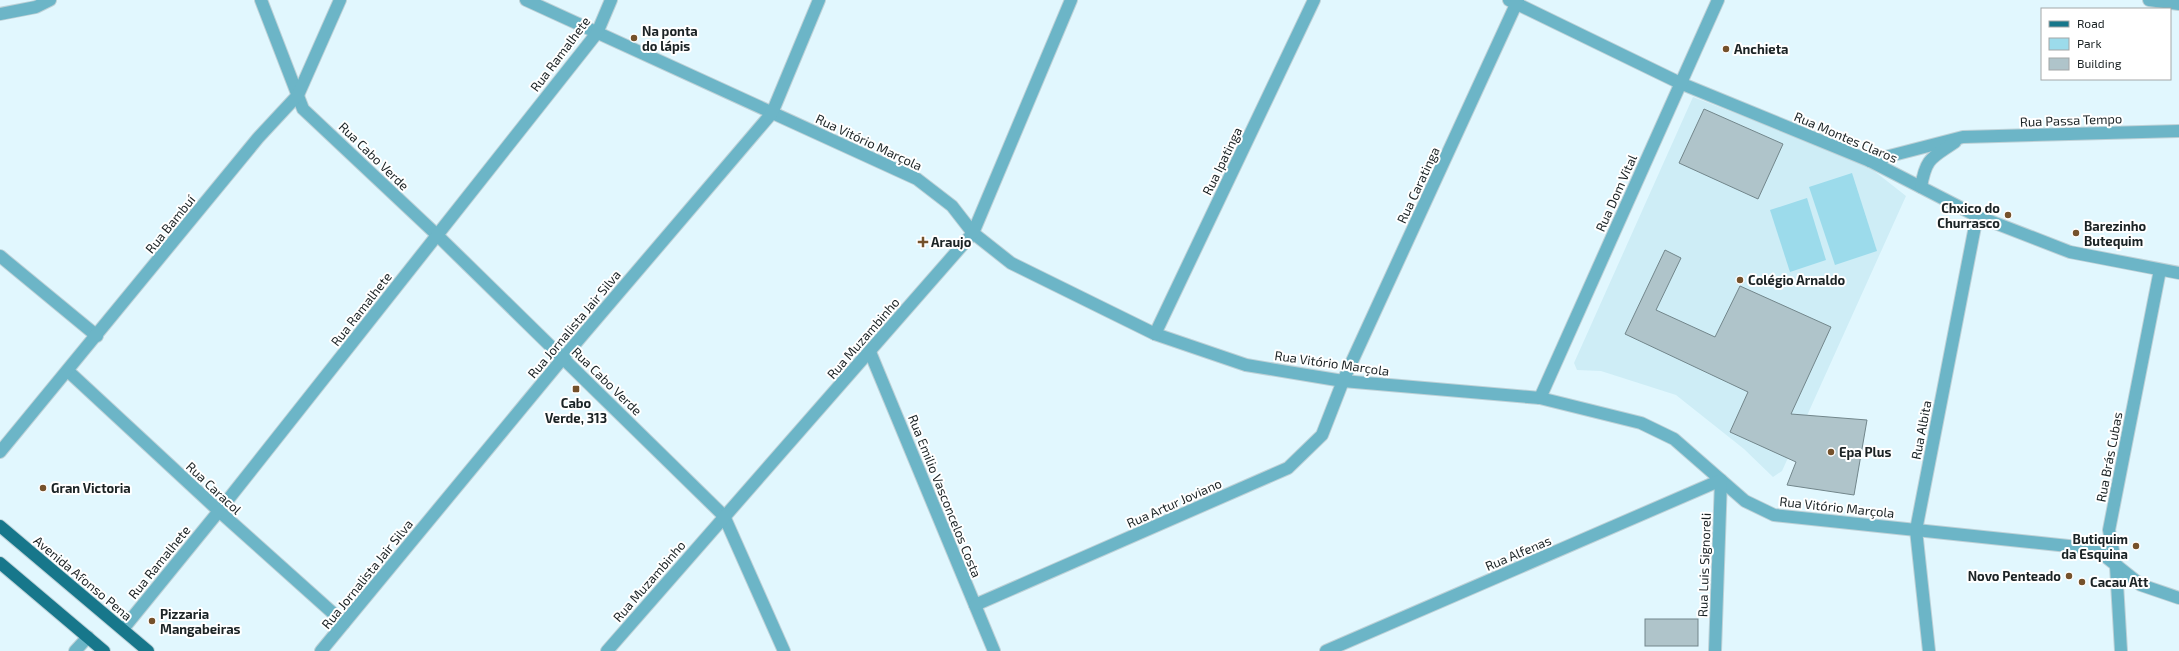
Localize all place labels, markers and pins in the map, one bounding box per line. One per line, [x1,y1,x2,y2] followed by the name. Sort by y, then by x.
[642,23,698,54] place label: Na ponta do lápis
[629,33,639,43] marker: Na ponta do lápis
[1734,41,1788,57] place label: Anchieta
[1721,44,1731,54] marker: Anchieta
[1937,200,2000,231] place label: Chxico do Churrasco
[2003,210,2013,220] marker: Chxico do Churrasco
[2084,218,2147,249] place label: Barezinho Butequim
[2071,228,2081,238] marker: Barezinho Butequim
[931,234,972,250] place label: Araujo
[918,237,928,247] marker: Araujo
[1748,272,1846,288] place label: Colégio Arnaldo
[1735,275,1745,285] marker: Colégio Arnaldo
[571,384,581,394] marker: Cabo Verde, 313
[545,395,607,426] place label: Cabo Verde, 313
[1839,444,1892,460] place label: Epa Plus
[1826,447,1836,457] marker: Epa Plus
[51,480,131,496] place label: Gran Victoria
[38,483,48,493] marker: Gran Victoria
[2061,531,2128,562] place label: Butiquim da Esquina
[2131,541,2141,551] marker: Butiquim da Esquina
[1968,568,2061,584] place label: Novo Penteado
[2064,571,2074,581] marker: Novo Penteado
[2090,574,2149,590] place label: Cacau Att
[2077,577,2087,587] marker: Cacau Att
[160,606,241,637] place label: Pizzaria Mangabeiras
[147,616,157,626] marker: Pizzaria Mangabeiras

